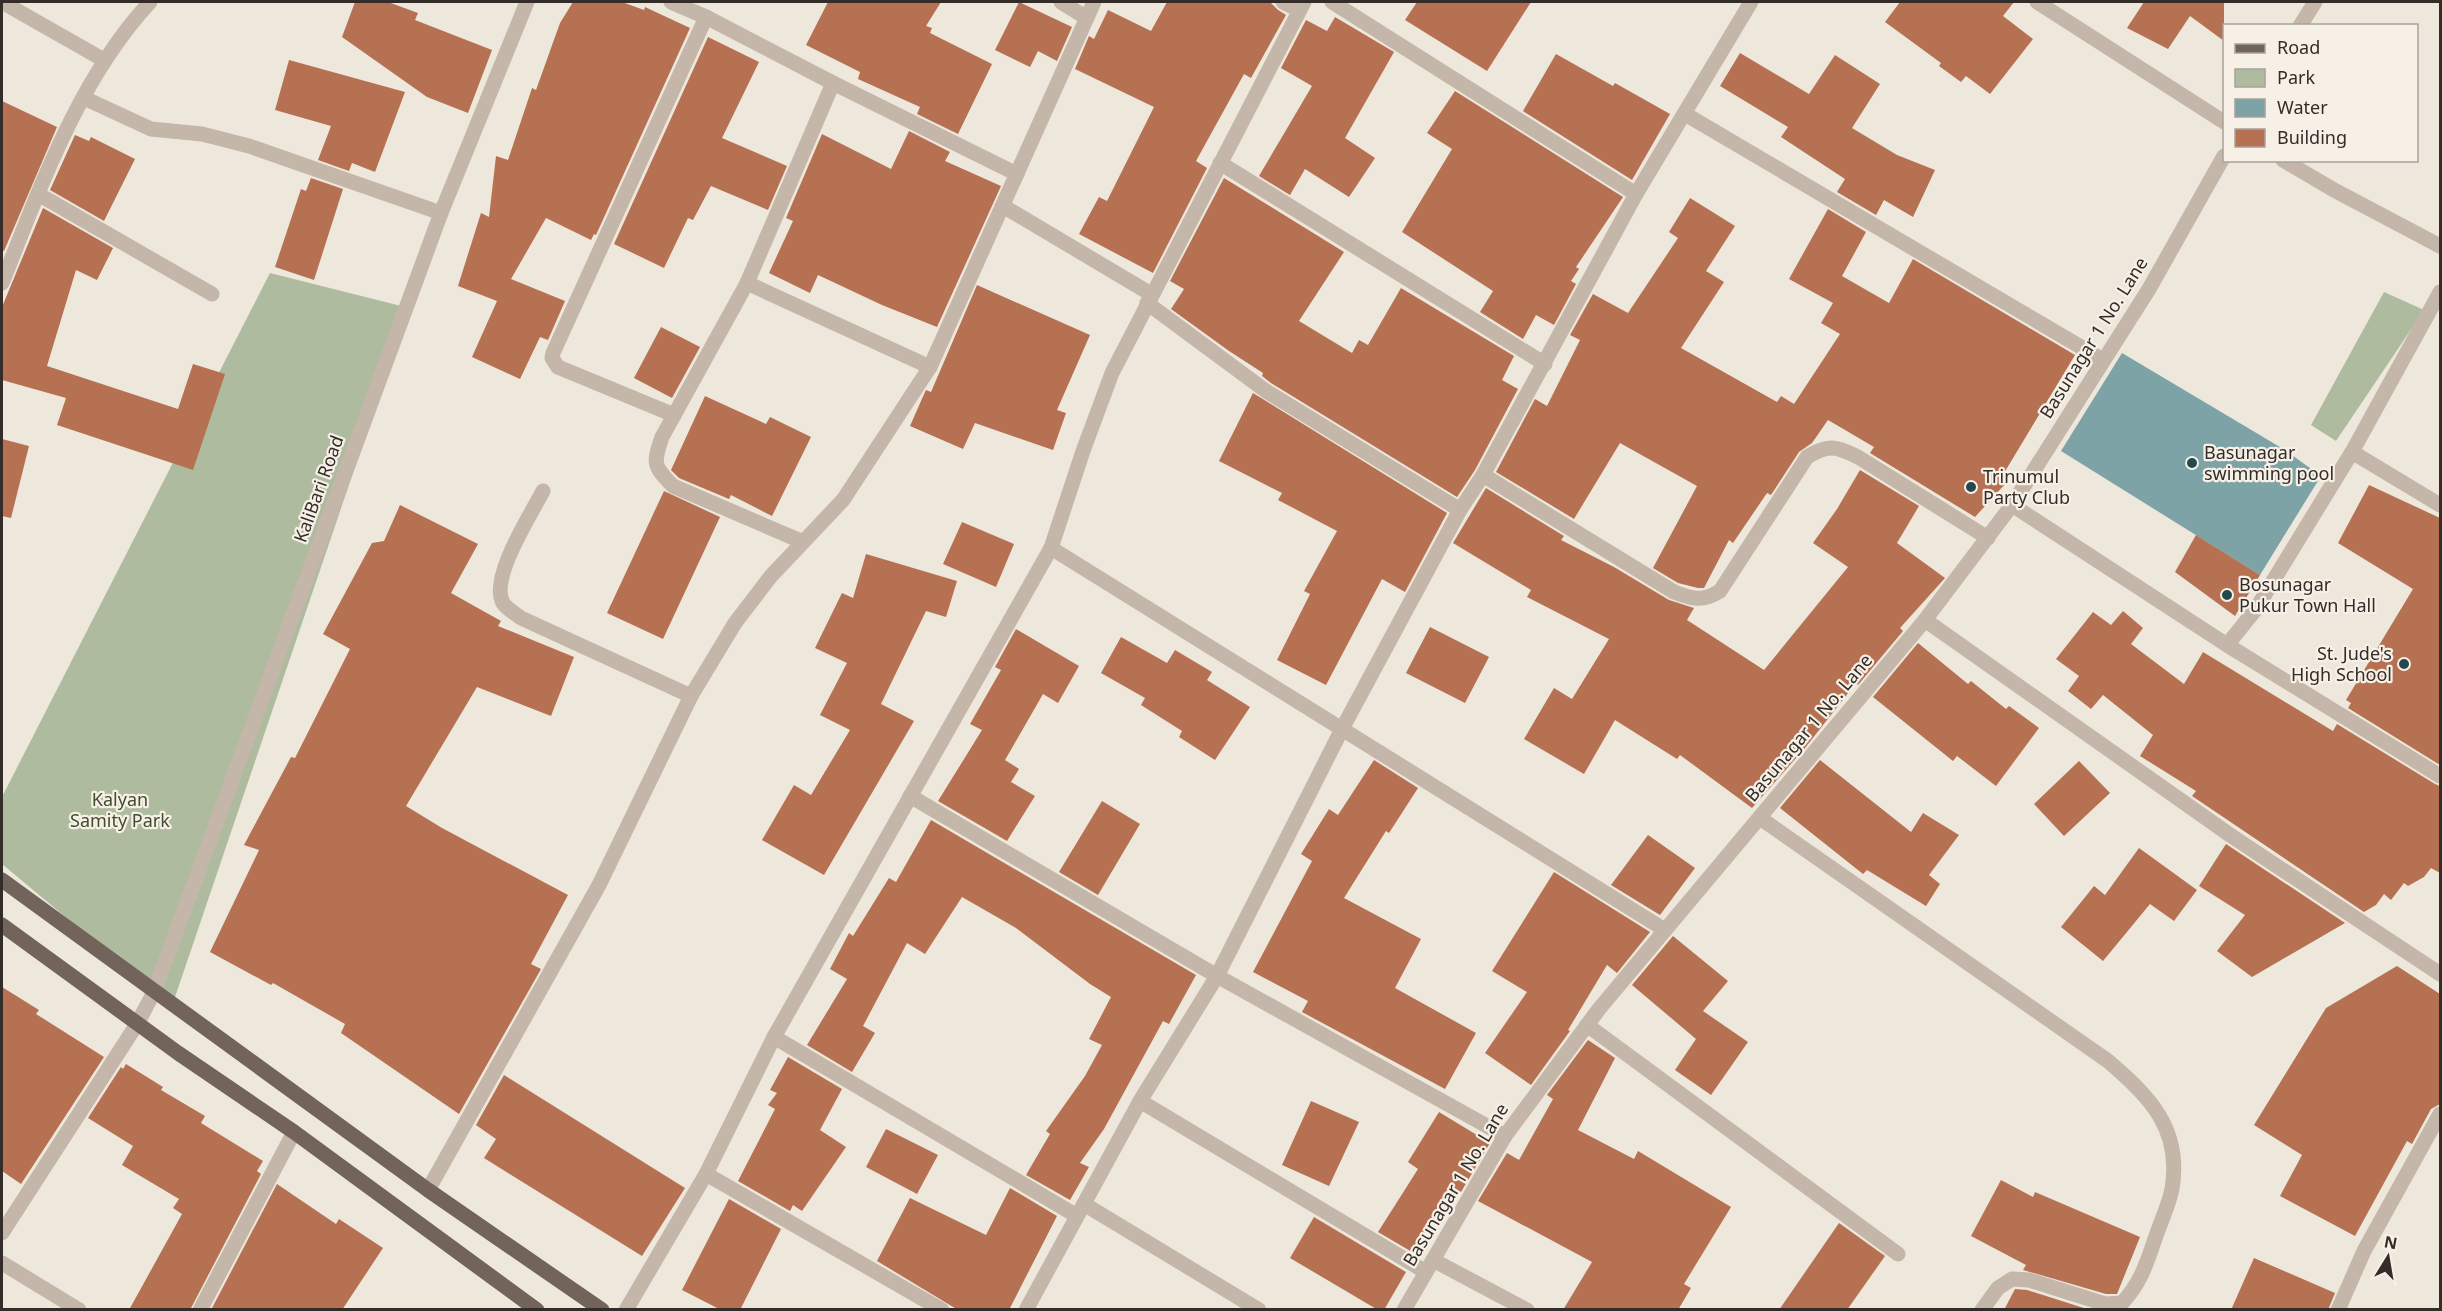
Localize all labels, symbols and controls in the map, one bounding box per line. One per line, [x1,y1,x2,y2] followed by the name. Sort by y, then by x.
[2223,24,2418,162] legend
[2277,35,2320,59] text: Road
[2277,65,2315,89] text: Park
[2277,95,2328,119] text: Water
[2277,125,2347,149] text: Building
[2034,252,2153,423] street label: Basunagar 1 No. Lane
[288,432,349,546] street label: KaliBari Road
[2204,440,2334,485] place label: Basunagar swimming pool
[2185,456,2199,470] marker: Basunagar swimming pool
[1983,464,2070,509] place label: Trinumul Party Club
[1964,480,1978,494] marker: Trinumul Party Club
[2239,572,2376,617] place label: Bosunagar Pukur Town Hall
[2220,588,2234,602] marker: Bosunagar Pukur Town Hall
[2291,641,2392,686] place label: St. Jude's High School
[1739,648,1877,806] street label: Basunagar 1 No. Lane
[2397,657,2411,671] marker: St. Jude's High School
[70,787,170,832] park label: Kalyan Samity Park
[1397,1099,1513,1270] street label: Basunagar 1 No. Lane
[2358,1227,2418,1287] north arrow
[2382,1230,2399,1254] text: N

